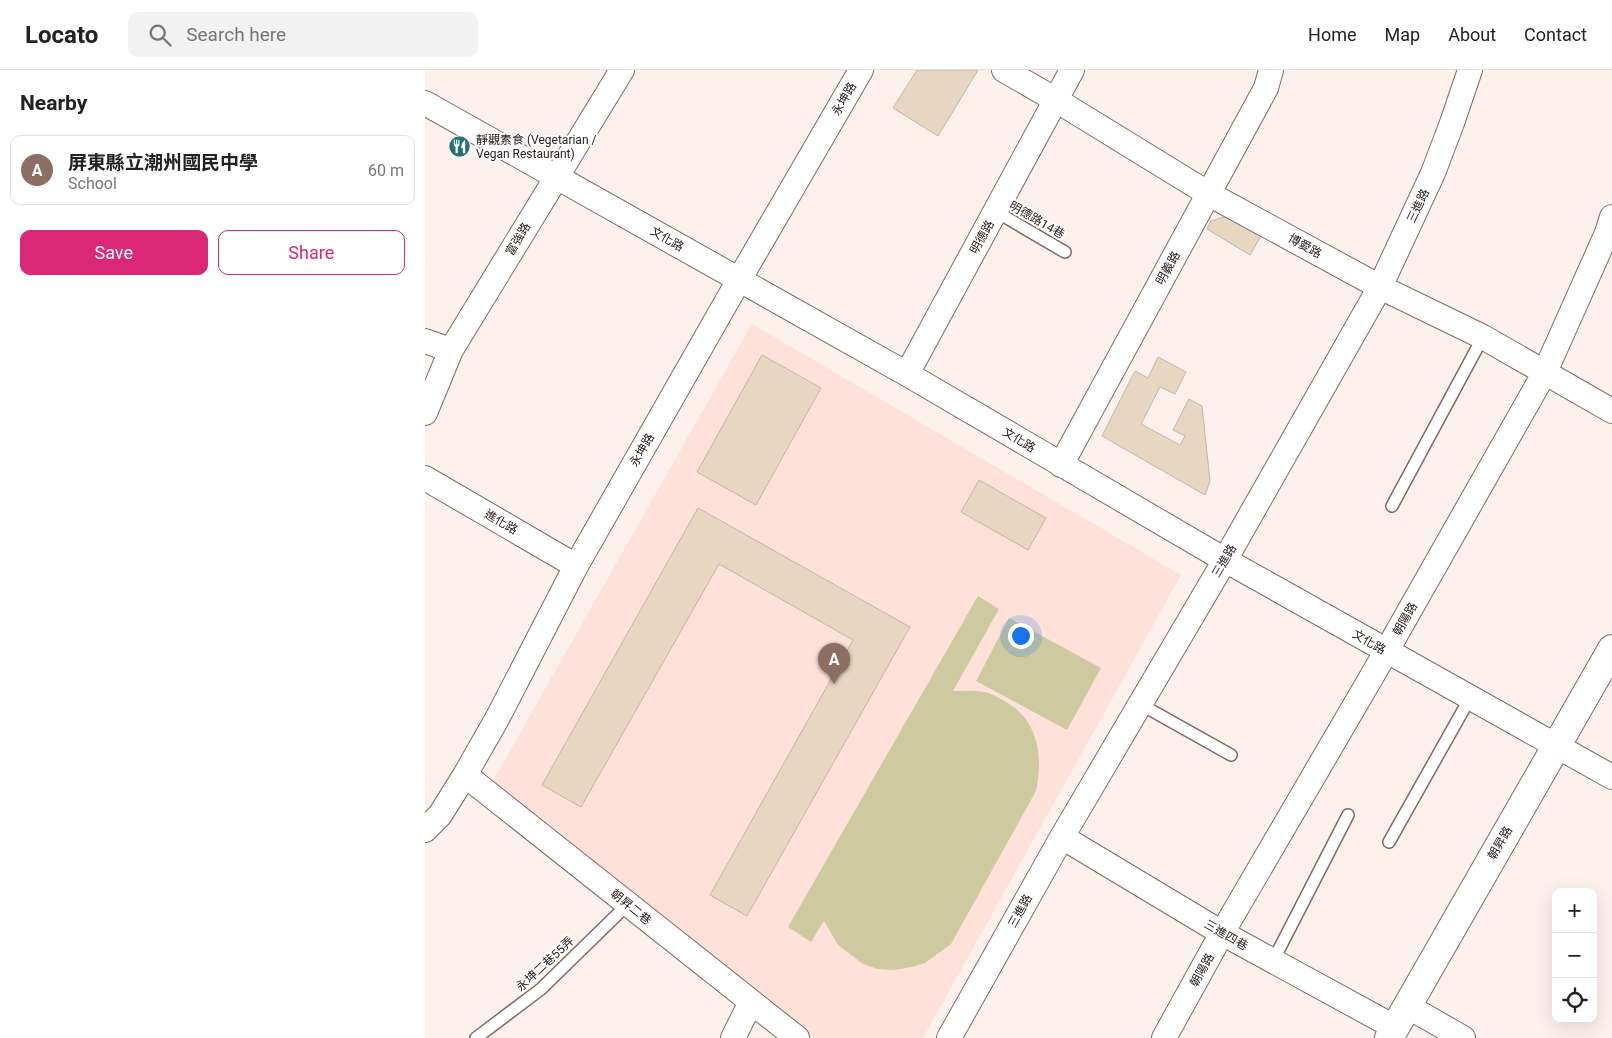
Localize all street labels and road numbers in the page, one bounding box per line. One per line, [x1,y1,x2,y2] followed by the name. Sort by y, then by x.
[829,80,859,118] street label: 永坤路
[1404,187,1432,225] street label: 三進路
[1007,199,1067,241] street label: 明德路14巷
[967,218,997,256] street label: 明德路
[503,220,533,258] street label: 富強路
[648,224,686,254] street label: 文化路
[1286,231,1324,261] street label: 博愛路
[1153,249,1183,287] street label: 明義路
[1000,425,1038,455] street label: 文化路
[627,431,657,469] street label: 永坤路
[482,507,520,537] street label: 進化路
[1209,542,1239,580] street label: 三進路
[1390,600,1420,638] street label: 朝陽路
[1350,627,1388,657] street label: 文化路
[1485,824,1515,862] street label: 朝昇路
[608,886,654,928] street label: 朝昇二巷
[1005,892,1035,930] street label: 三進路
[1202,917,1250,953] street label: 三進四巷
[513,934,577,994] street label: 永坤二巷55弄
[1187,951,1217,989] street label: 朝陽路

